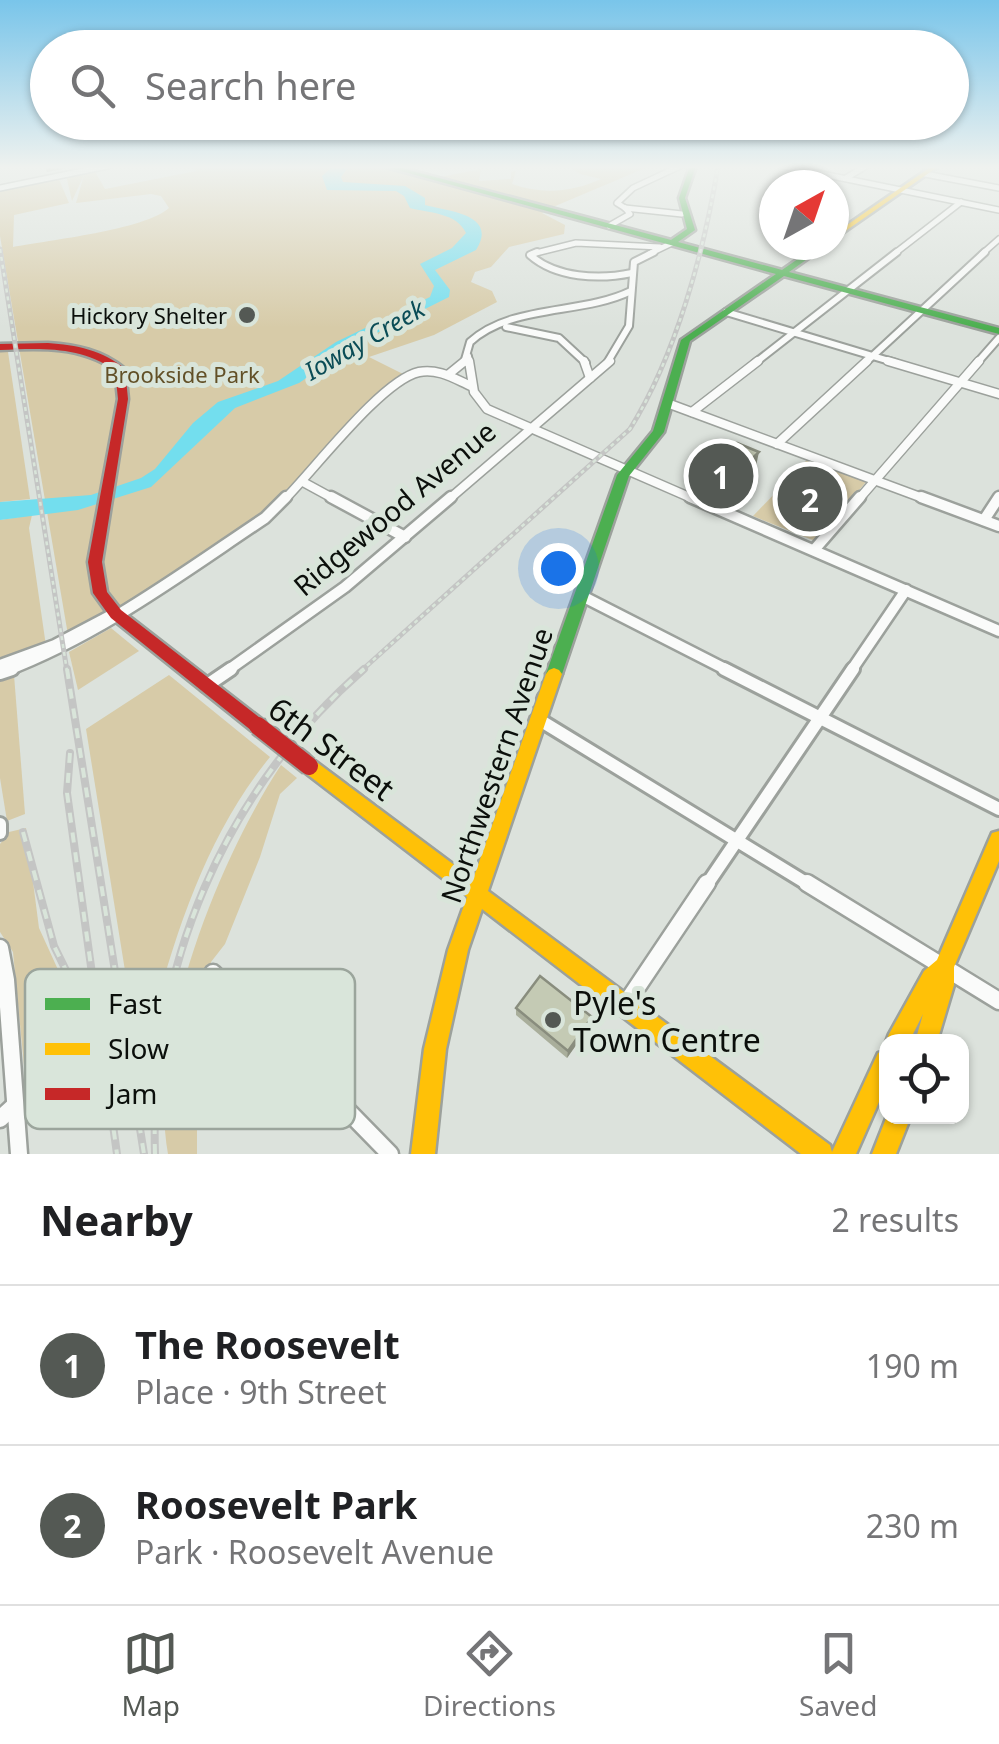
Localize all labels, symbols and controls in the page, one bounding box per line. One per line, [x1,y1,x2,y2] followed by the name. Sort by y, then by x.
[30,30,969,140] search box
[65,58,120,113] icon: search
[145,59,356,111] text: Search here
[759,170,849,260] north arrow
[297,290,432,388] water label: Ioway Creek
[70,300,227,330] place label: Hickory Shelter
[236,304,258,326] marker: Hickory Shelter
[104,359,260,389] park label: Brookside Park
[285,412,503,604] street label: Ridgewood Avenue
[688,438,754,514] pin: 1
[778,462,842,536] pin: 2
[533,543,584,594] your location
[431,622,561,908] street label: Northwestern Avenue
[260,687,404,809] street label: 6th Street
[25,969,355,1129] legend
[573,981,761,1061] place label: Pyle's Town Centre
[108,984,162,1022] text: Fast
[542,1009,564,1031] marker: Pyle's Town Centre
[108,1029,169,1067] text: Slow
[879,1034,969,1124] map controls
[879,1034,969,1124] button: locate
[105,1074,158,1112] text: Jam
[40,1191,193,1248] text: Nearby
[832,1198,959,1241] text: 2 results
[135,1318,400,1370] text: The Roosevelt
[63,1344,82,1387] text: 1
[866,1344,959,1387] text: 190 m
[135,1370,387,1413] text: Place · 9th Street
[135,1478,417,1530] text: Roosevelt Park
[63,1504,82,1547] text: 2
[866,1504,959,1547] text: 230 m
[135,1530,494,1573] text: Park · Roosevelt Avenue
[122,1626,180,1724] tab: Map
[423,1626,556,1724] tab: Directions
[799,1626,877,1724] tab: Saved

